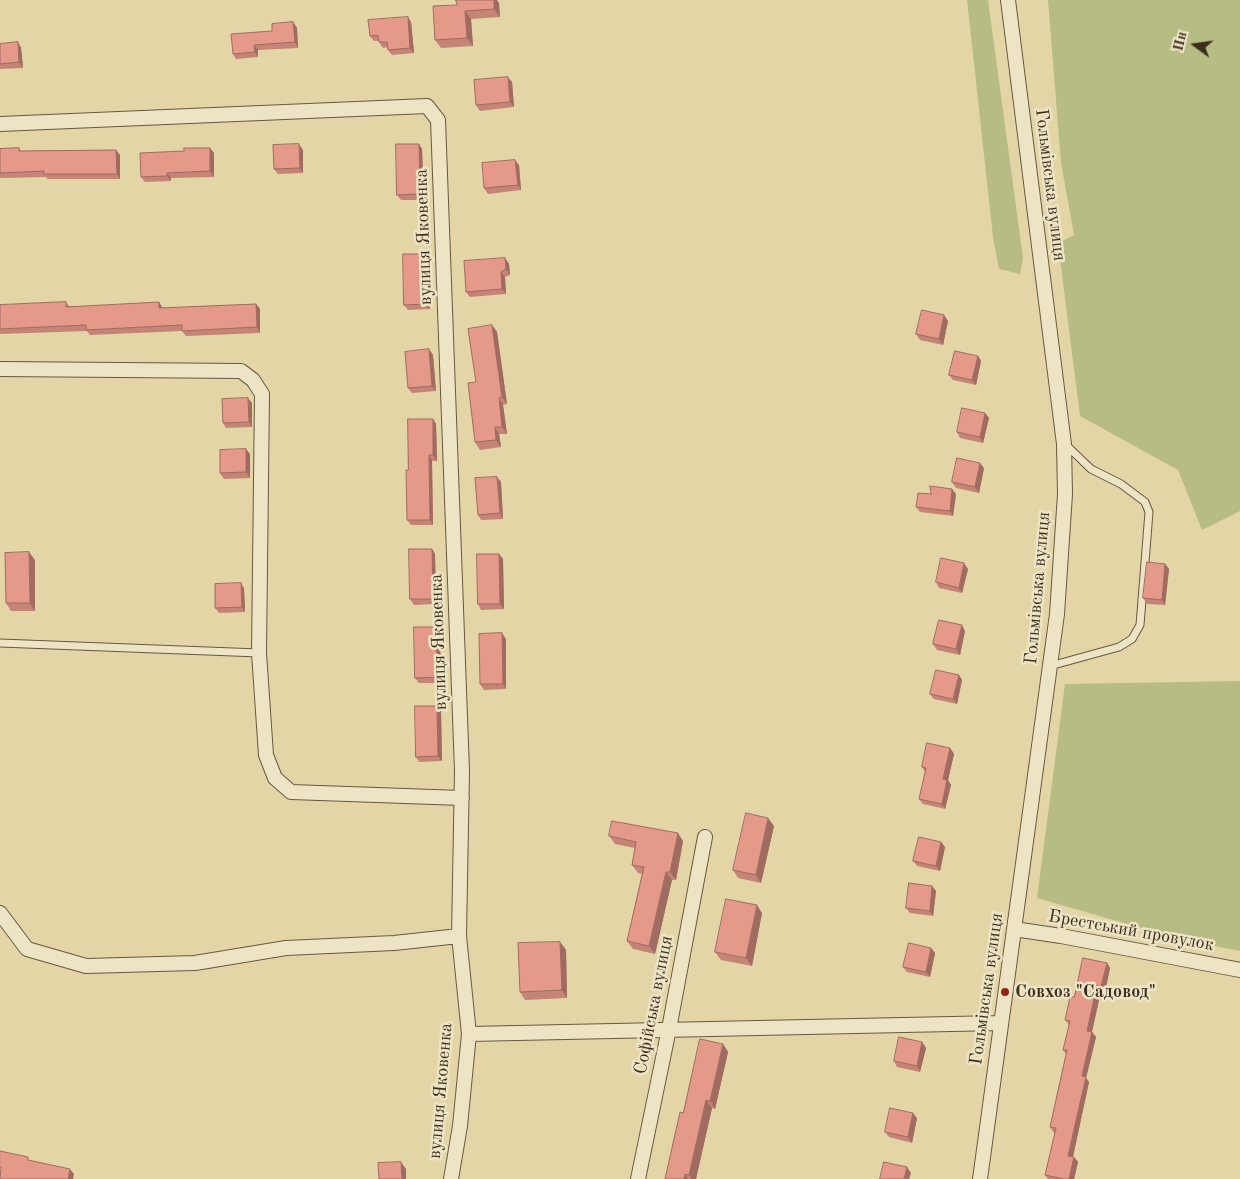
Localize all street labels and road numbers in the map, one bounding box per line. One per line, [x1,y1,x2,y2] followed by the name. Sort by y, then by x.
[1030,108,1070,262] street label: Гольмівська вулиця
[411,168,437,306] street label: вулиця Яковенка
[1021,511,1055,665] street label: Гольмівська вулиця
[426,573,452,711] street label: вулиця Яковенка
[1047,906,1215,956] street label: Брестський провулок
[966,912,1008,1066] street label: Гольмівська вулиця
[630,934,678,1076] street label: Софійська вулиця
[424,1022,458,1160] street label: вулиця Яковенка

